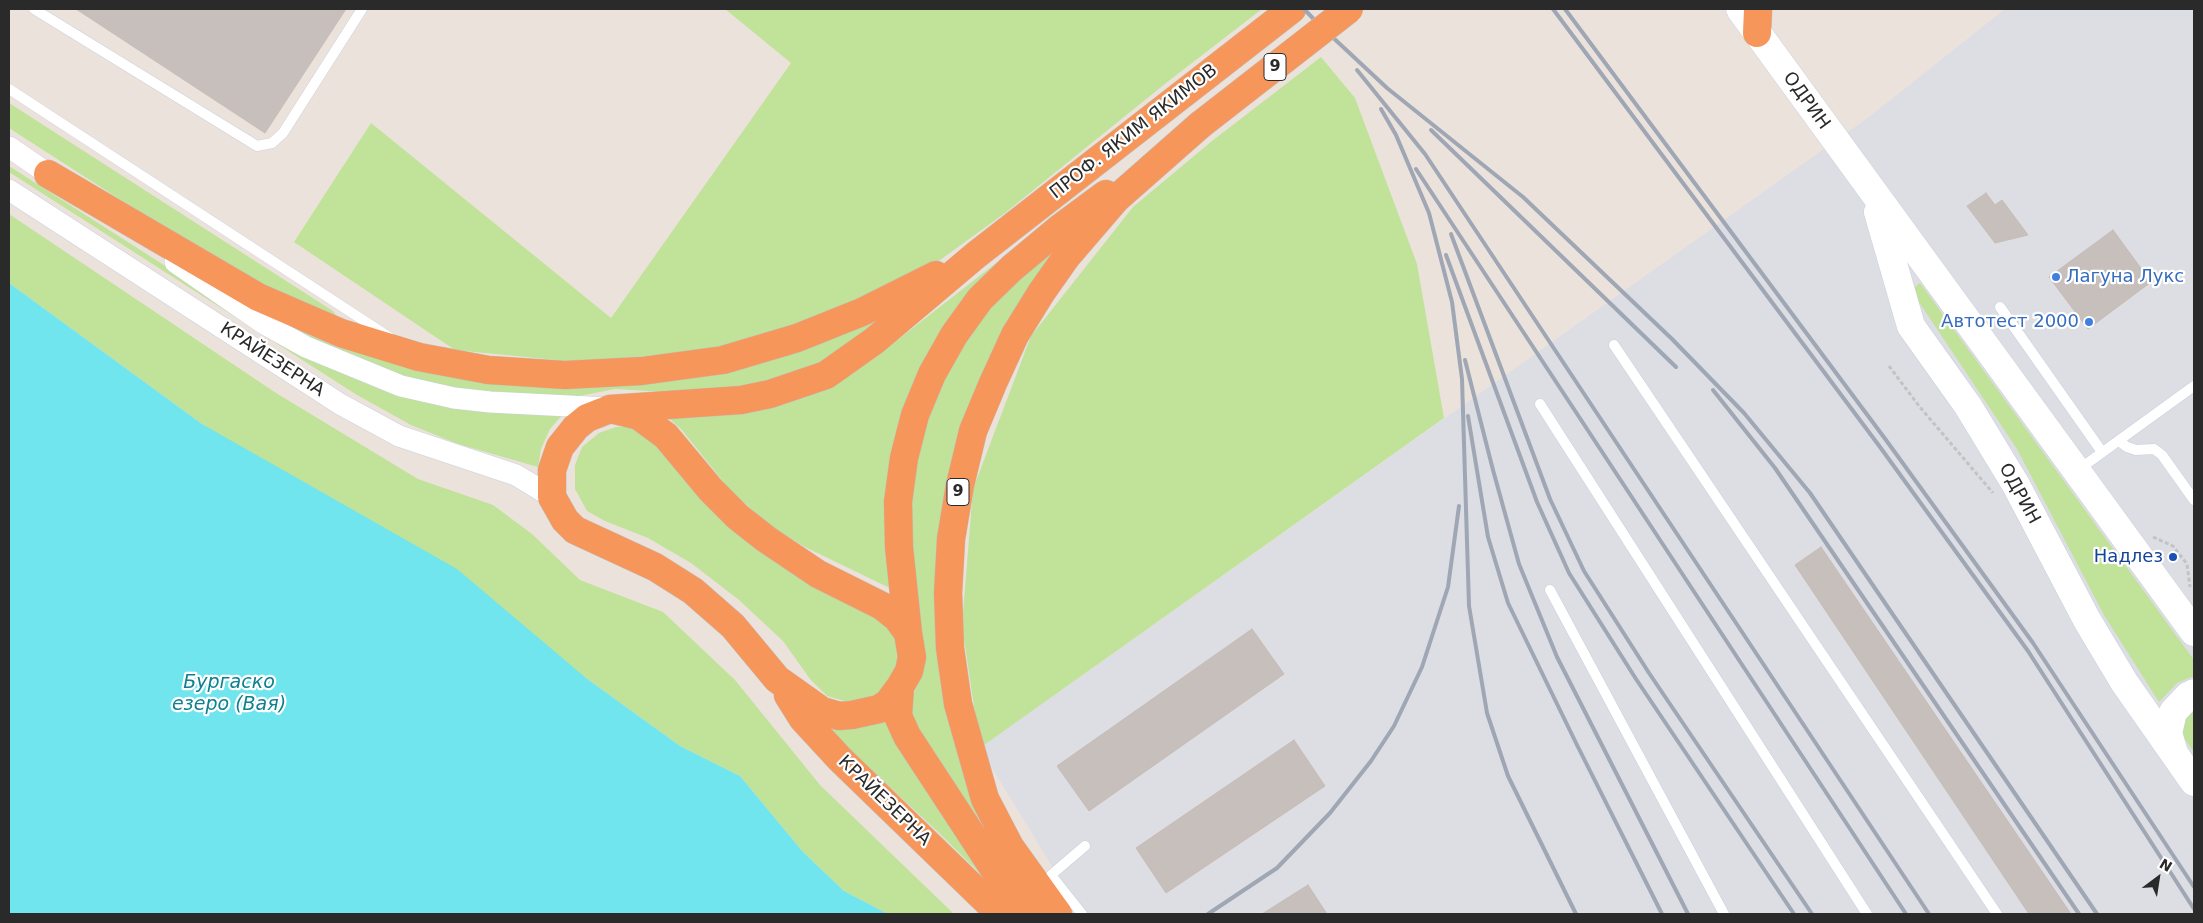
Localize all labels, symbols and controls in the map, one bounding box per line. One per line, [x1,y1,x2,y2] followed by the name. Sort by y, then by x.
[1264,54,1286,80] road number: 9
[1046,60,1222,204] street label: ПРОФ. ЯКИМ ЯКИМОВ
[1778,68,1834,134] street label: ОДРИН
[2066,266,2184,288] place label: Лагуна Лукс
[2050,271,2062,283] marker: Лагуна Лукс
[1941,311,2079,333] place label: Автотест 2000
[2083,316,2095,328] marker: Автотест 2000
[216,318,328,402] street label: КРАЙЕЗЕРНА
[1994,460,2044,528] street label: ОДРИН
[947,478,969,506] road number: 9
[2094,546,2163,568] place label: Надлез
[2167,551,2179,563] marker: Надлез
[172,672,286,716] water label: Бургаско езеро (Вая)
[833,751,935,851] street label: КРАЙЕЗЕРНА
[2133,853,2183,903] north arrow
[2157,855,2175,875] text: N

